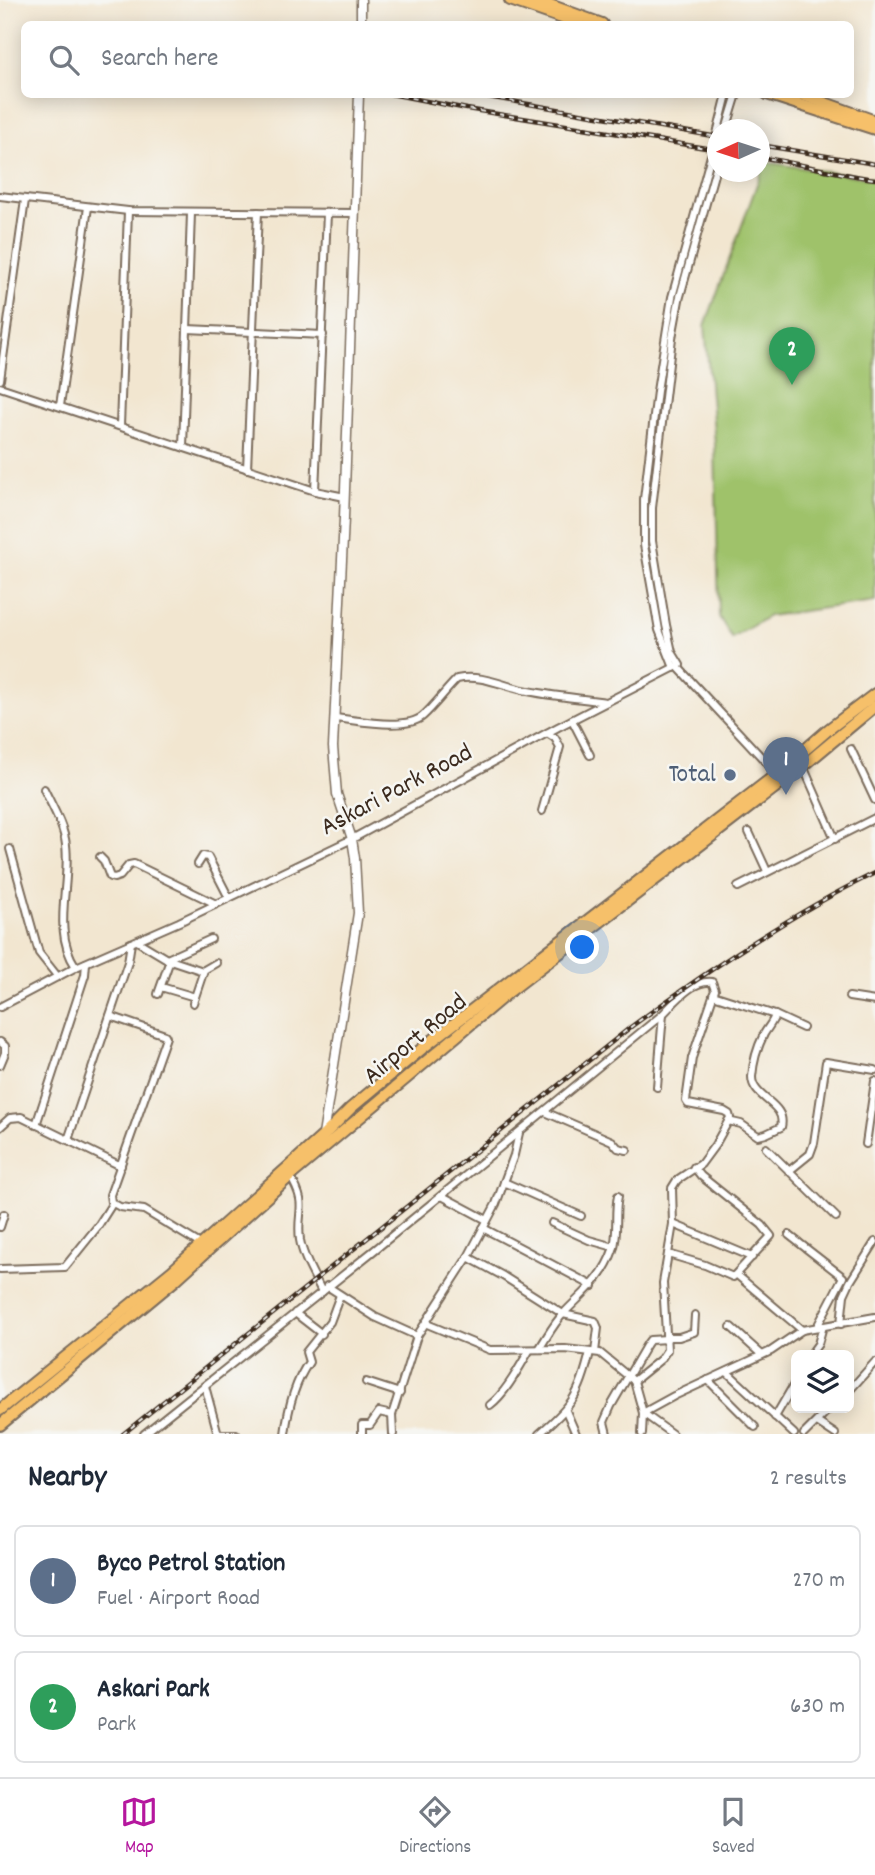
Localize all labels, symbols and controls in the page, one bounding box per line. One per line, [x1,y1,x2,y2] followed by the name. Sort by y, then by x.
[21,21,854,98] search box
[45,41,83,79] icon: search
[101,41,219,78] text: Search here
[707,119,770,182] north arrow
[769,327,815,385] pin: 2
[314,735,480,847] street label: Askari Park Road
[763,737,809,795] pin: 1
[668,757,716,794] place label: Total
[722,767,738,783] marker: Total
[565,930,599,964] your location
[356,985,476,1095] street label: Airport Road
[791,1350,854,1413] map controls
[791,1350,854,1413] button: layers
[28,1458,106,1501] text: Nearby
[770,1463,847,1496] text: 2 results
[97,1546,285,1583] text: Byco Petrol Station
[50,1565,56,1598] text: 1
[793,1565,845,1598] text: 270 m
[97,1583,260,1616] text: Fuel · Airport Road
[97,1672,210,1709] text: Askari Park
[48,1691,58,1724] text: 2
[790,1691,845,1724] text: 630 m
[97,1709,136,1742] text: Park
[120,1793,158,1862] tab: Map
[399,1793,471,1862] tab: Directions
[712,1793,755,1862] tab: Saved

